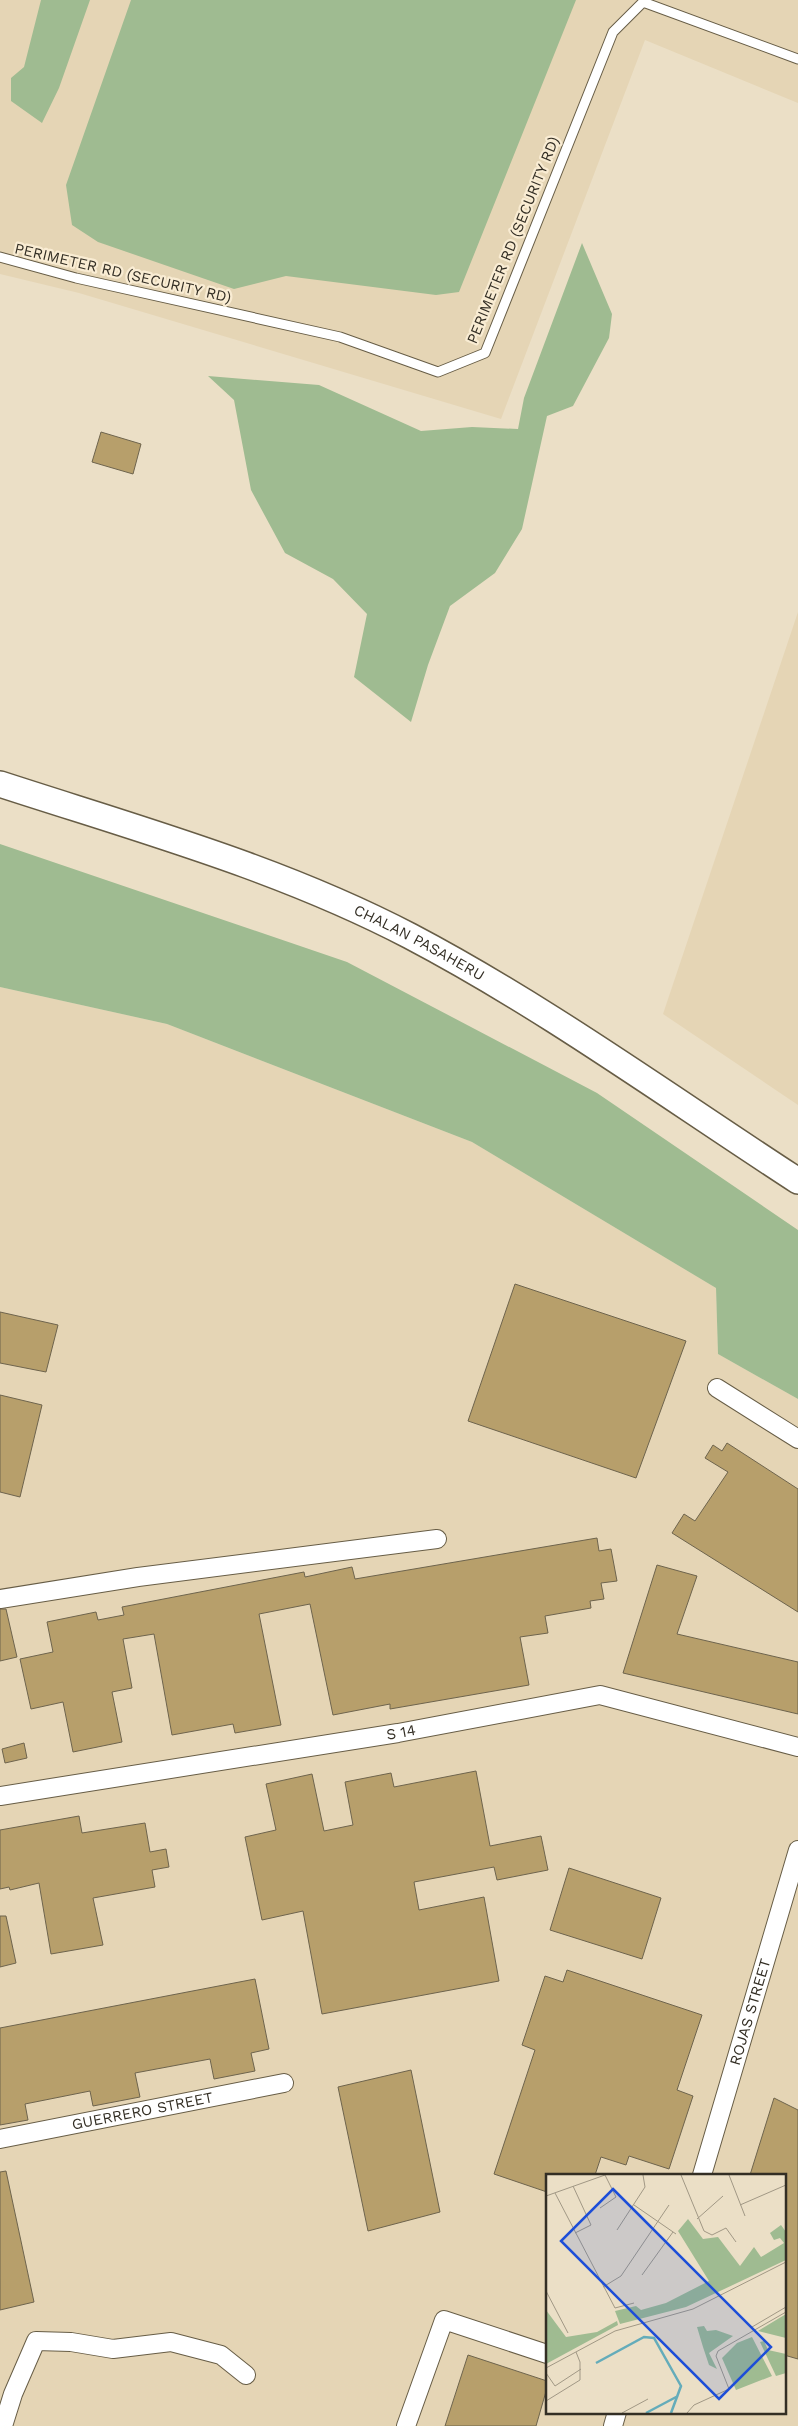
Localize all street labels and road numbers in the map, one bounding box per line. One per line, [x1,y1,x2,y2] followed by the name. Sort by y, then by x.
[463,134,563,346] street label: PERIMETER RD (SECURITY RD)
[13,239,233,307] street label: PERIMETER RD (SECURITY RD)
[351,901,488,985] street label: CHALAN PASAHERU
[385,1721,417,1744] street label: S 14
[726,1957,774,2067] street label: ROJAS STREET
[70,2088,214,2134] street label: GUERRERO STREET

